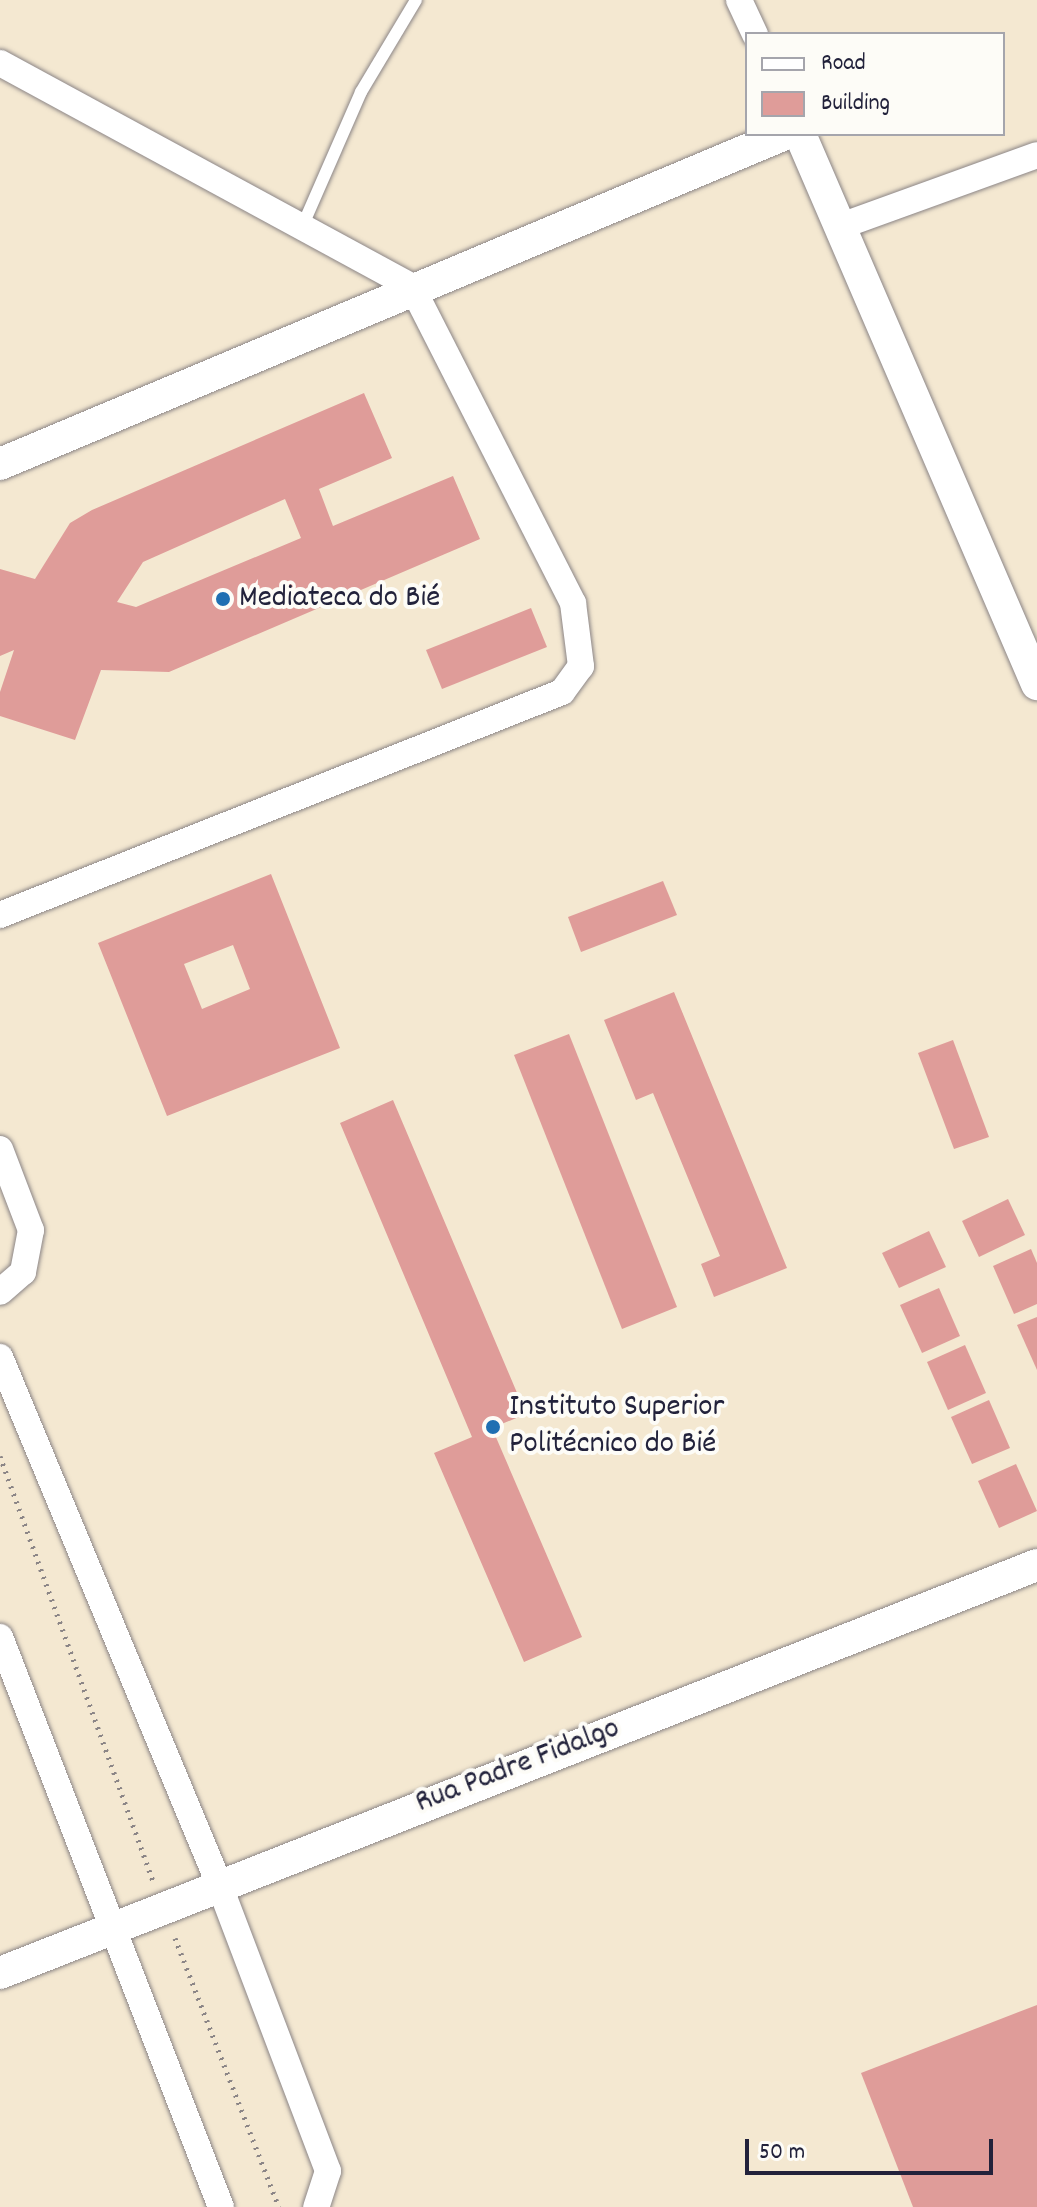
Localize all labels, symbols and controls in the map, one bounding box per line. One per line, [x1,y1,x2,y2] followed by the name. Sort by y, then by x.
[745,32,1005,136] legend
[821,47,866,81] text: Road
[821,87,890,121] text: Building
[239,580,440,618] place label: Mediateca do Bié
[214,590,232,608] marker: Mediateca do Bié
[509,1390,724,1465] place label: Instituto Superior Politécnico do Bié
[484,1418,502,1436] marker: Instituto Superior Politécnico do Bié
[411,1710,625,1824] street label: Rua Padre Fidalgo
[749,2123,997,2173] scale bar
[759,2136,805,2170] text: 50 m

